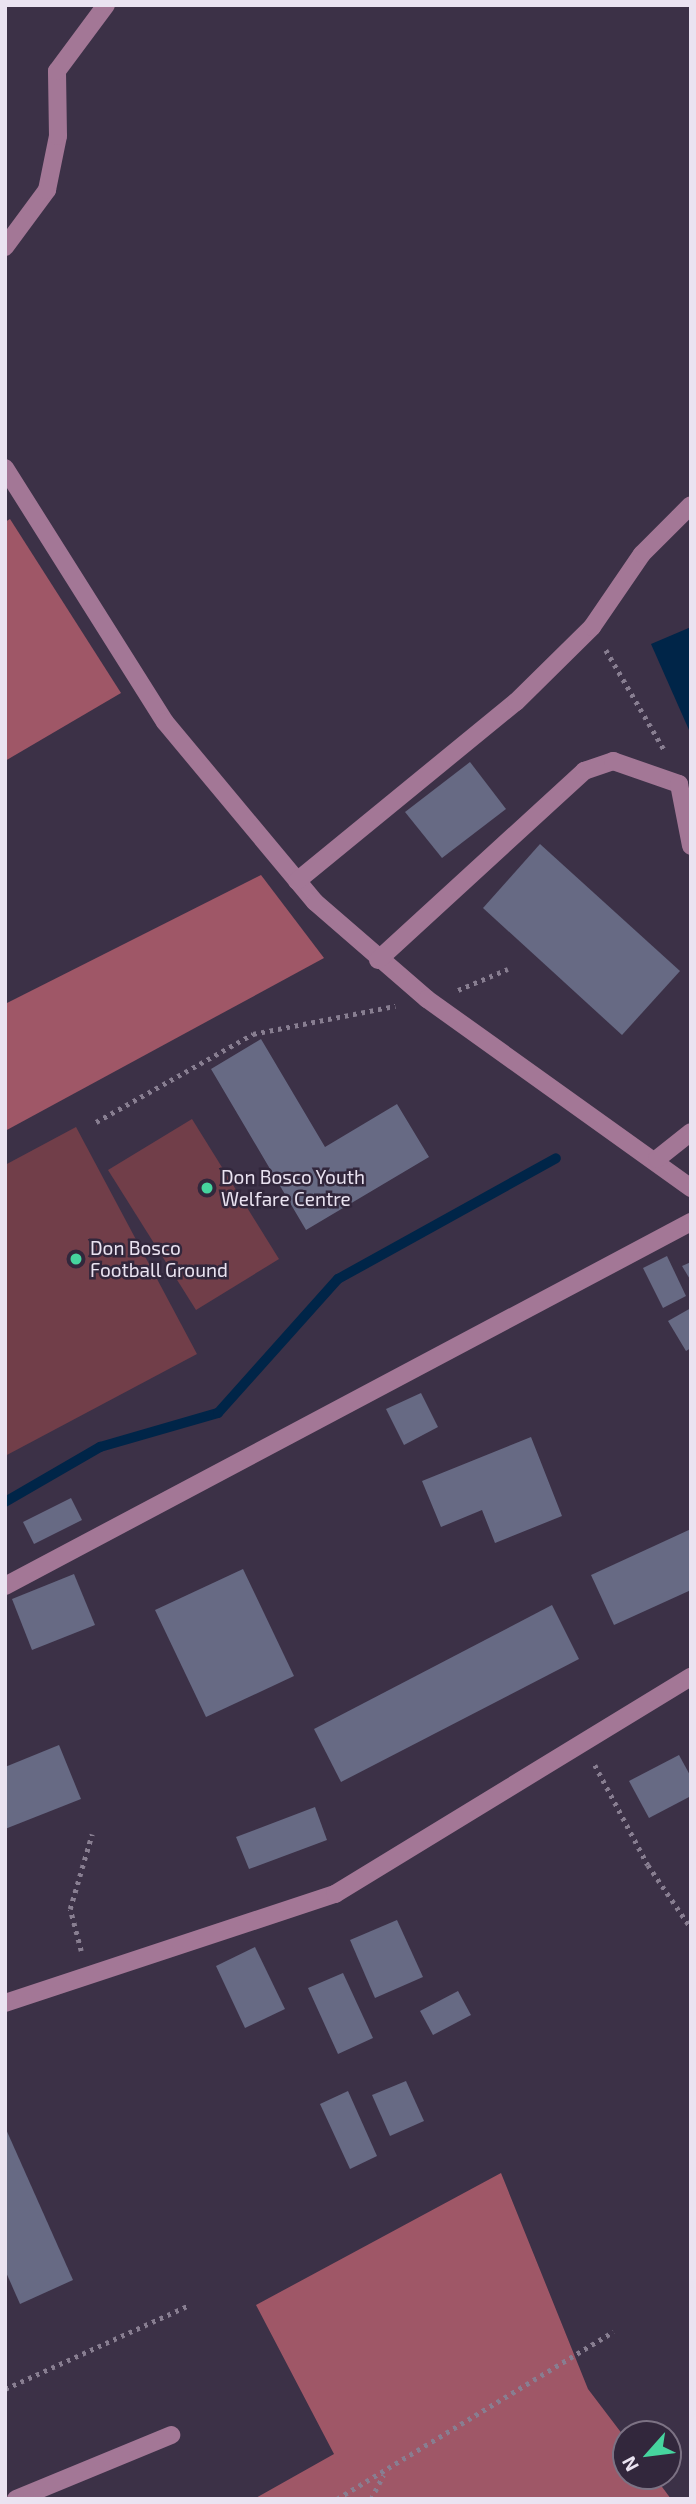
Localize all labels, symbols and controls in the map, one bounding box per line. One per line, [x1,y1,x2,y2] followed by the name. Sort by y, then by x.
[221,1166,366,1210] place label: Don Bosco Youth Welfare Centre
[199,1180,215,1196] marker: Don Bosco Youth Welfare Centre
[90,1237,228,1281] place label: Don Bosco Football Ground
[68,1251,84,1267] marker: Don Bosco Football Ground
[612,2420,682,2490] north arrow
[616,2453,643,2476] text: N

